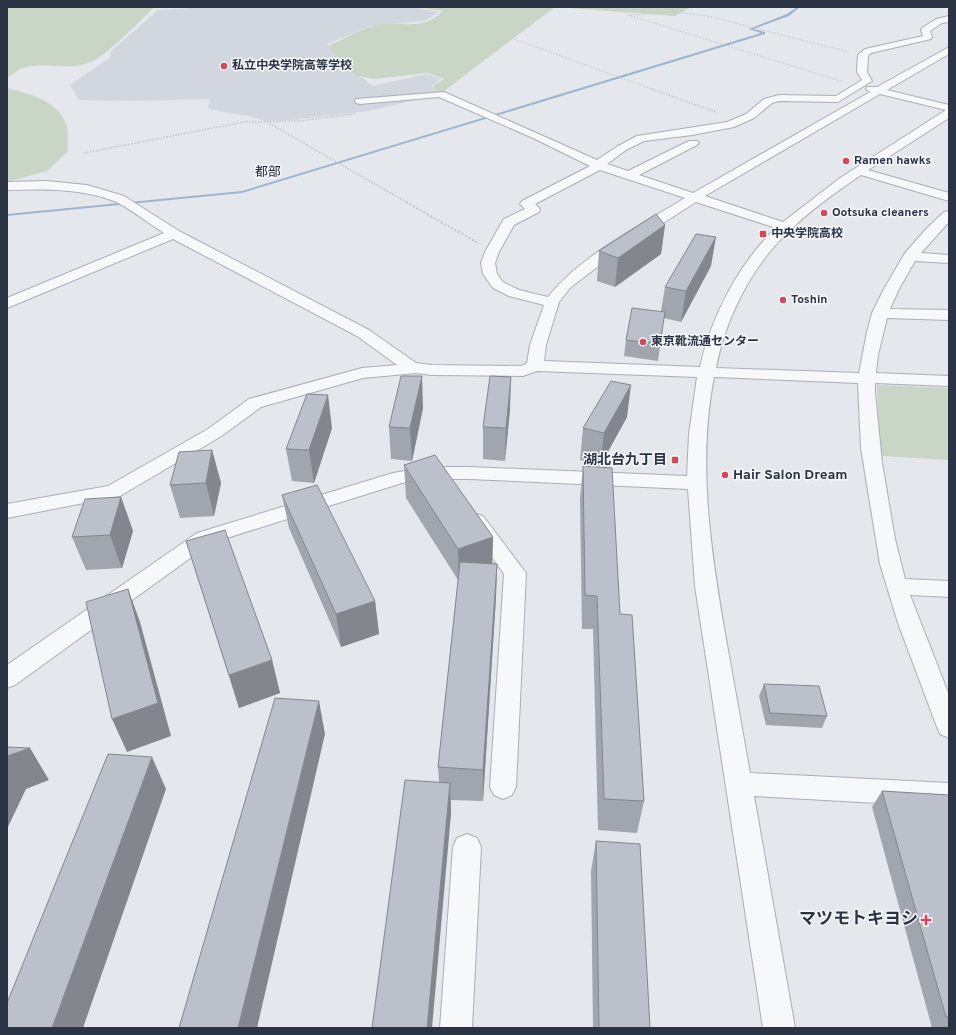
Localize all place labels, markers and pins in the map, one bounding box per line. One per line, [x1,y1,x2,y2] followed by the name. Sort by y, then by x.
[232,58,352,74] place label: 私立中央学院高等学校
[219,61,229,71] marker: 私立中央学院高等学校
[854,153,931,169] place label: Ramen hawks
[841,156,851,166] marker: Ramen hawks
[832,205,929,221] place label: Ootsuka cleaners
[819,208,829,218] marker: Ootsuka cleaners
[771,226,843,242] place label: 中央学院高校
[758,229,768,239] marker: 中央学院高校
[791,292,827,308] place label: Toshin
[778,295,788,305] marker: Toshin
[651,334,759,350] place label: 東京靴流通センター
[638,337,648,347] marker: 東京靴流通センター
[583,452,667,469] place label: 湖北台九丁目
[670,455,680,465] marker: 湖北台九丁目
[733,467,848,484] place label: Hair Salon Dream
[720,470,730,480] marker: Hair Salon Dream
[799,909,918,931] place label: マツモトキヨシ
[921,915,931,925] marker: マツモトキヨシ

